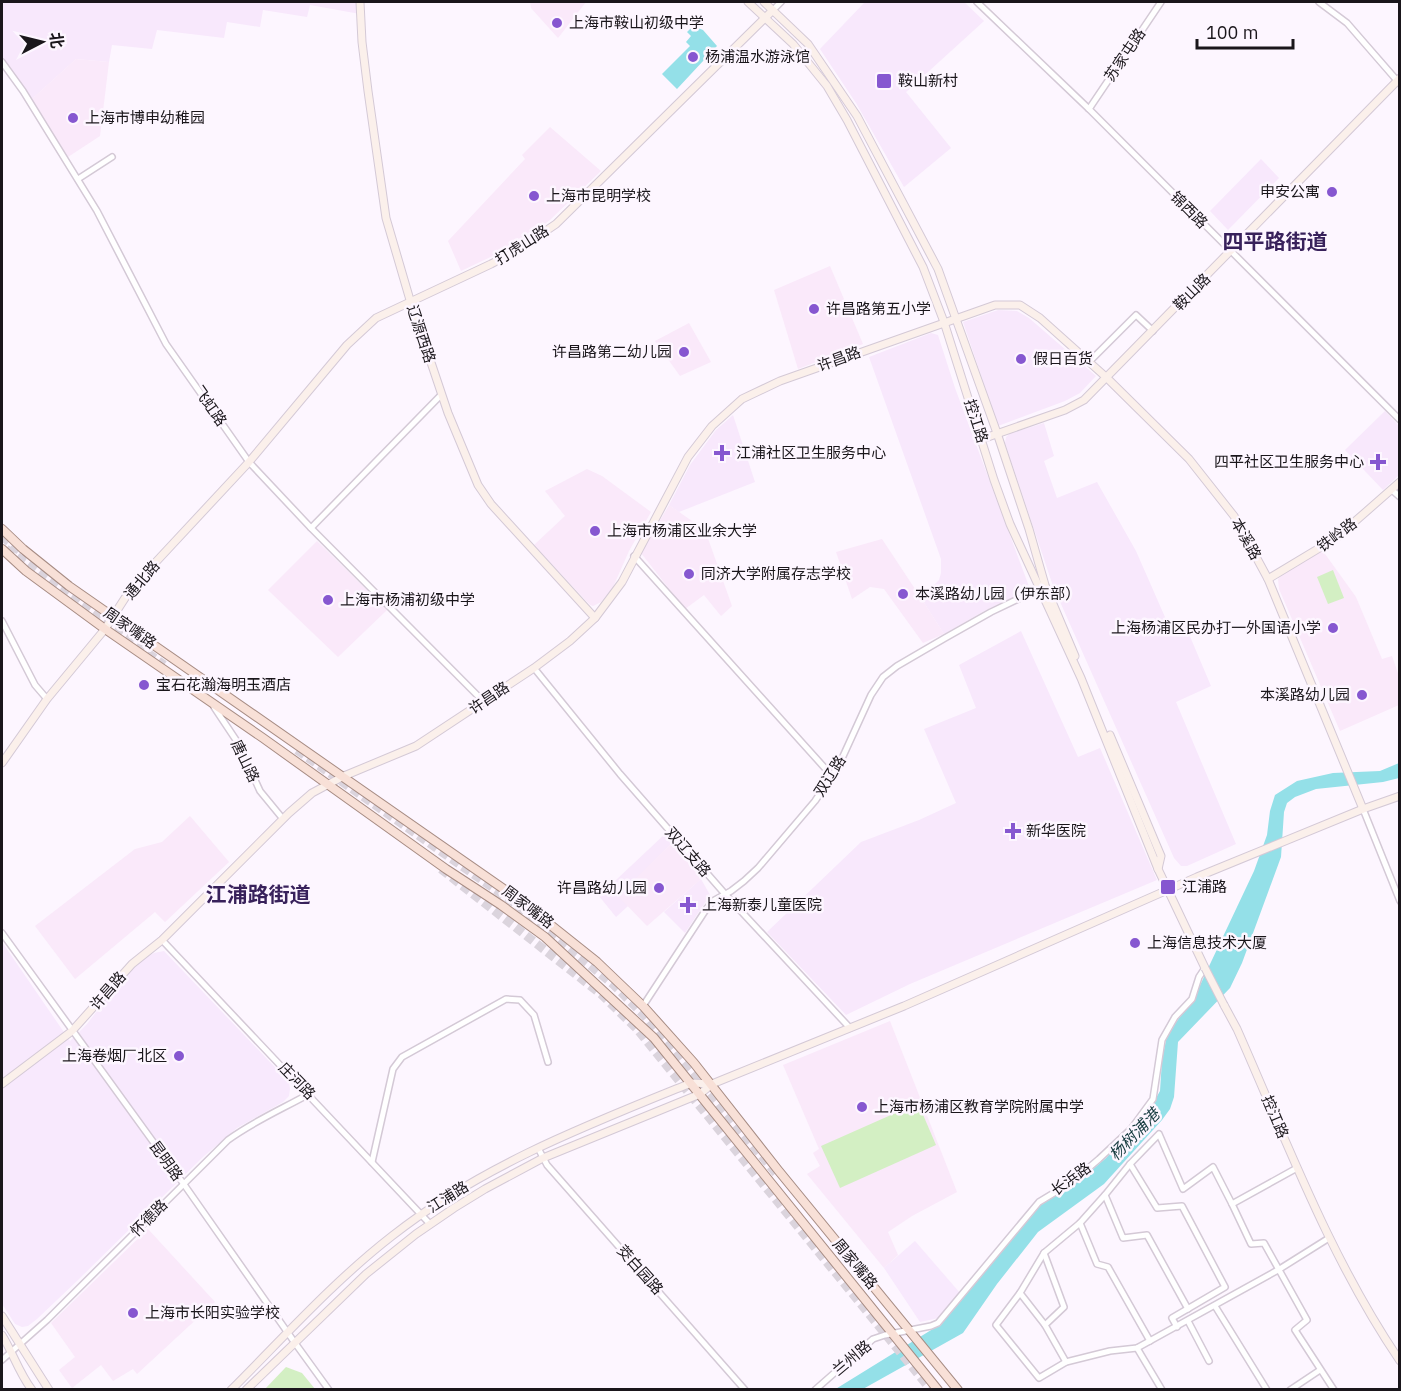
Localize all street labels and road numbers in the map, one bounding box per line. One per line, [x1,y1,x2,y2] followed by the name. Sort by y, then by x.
[1100,25,1149,85] street label: 苏家屯路
[1167,187,1212,232] street label: 锦西路
[491,221,552,269] street label: 打虎山路
[1169,269,1214,314] street label: 鞍山路
[403,302,440,365] street label: 辽源西路
[814,342,863,375] street label: 许昌路
[190,382,231,430] street label: 飞虹路
[960,397,992,445] street label: 控江路
[1313,513,1360,556] street label: 铁岭路
[1227,514,1266,563] street label: 本溪路
[120,556,163,603] street label: 通北路
[100,603,160,653] street label: 周家嘴路
[465,677,513,718] street label: 许昌路
[227,736,264,785] street label: 唐山路
[810,752,850,800] street label: 双辽路
[662,823,715,881] street label: 双辽支路
[499,881,558,932] street label: 周家嘴路
[86,967,130,1014] street label: 许昌路
[275,1058,320,1103] street label: 庄河路
[1258,1092,1293,1141] street label: 控江路
[145,1137,187,1184] street label: 昆明路
[1047,1158,1094,1200] street label: 长浜路
[424,1177,472,1217] street label: 江浦路
[126,1195,171,1240] street label: 怀德路
[829,1235,882,1293] street label: 周家嘴路
[613,1241,668,1298] street label: 茭白园路
[828,1336,875,1379] street label: 兰州路

